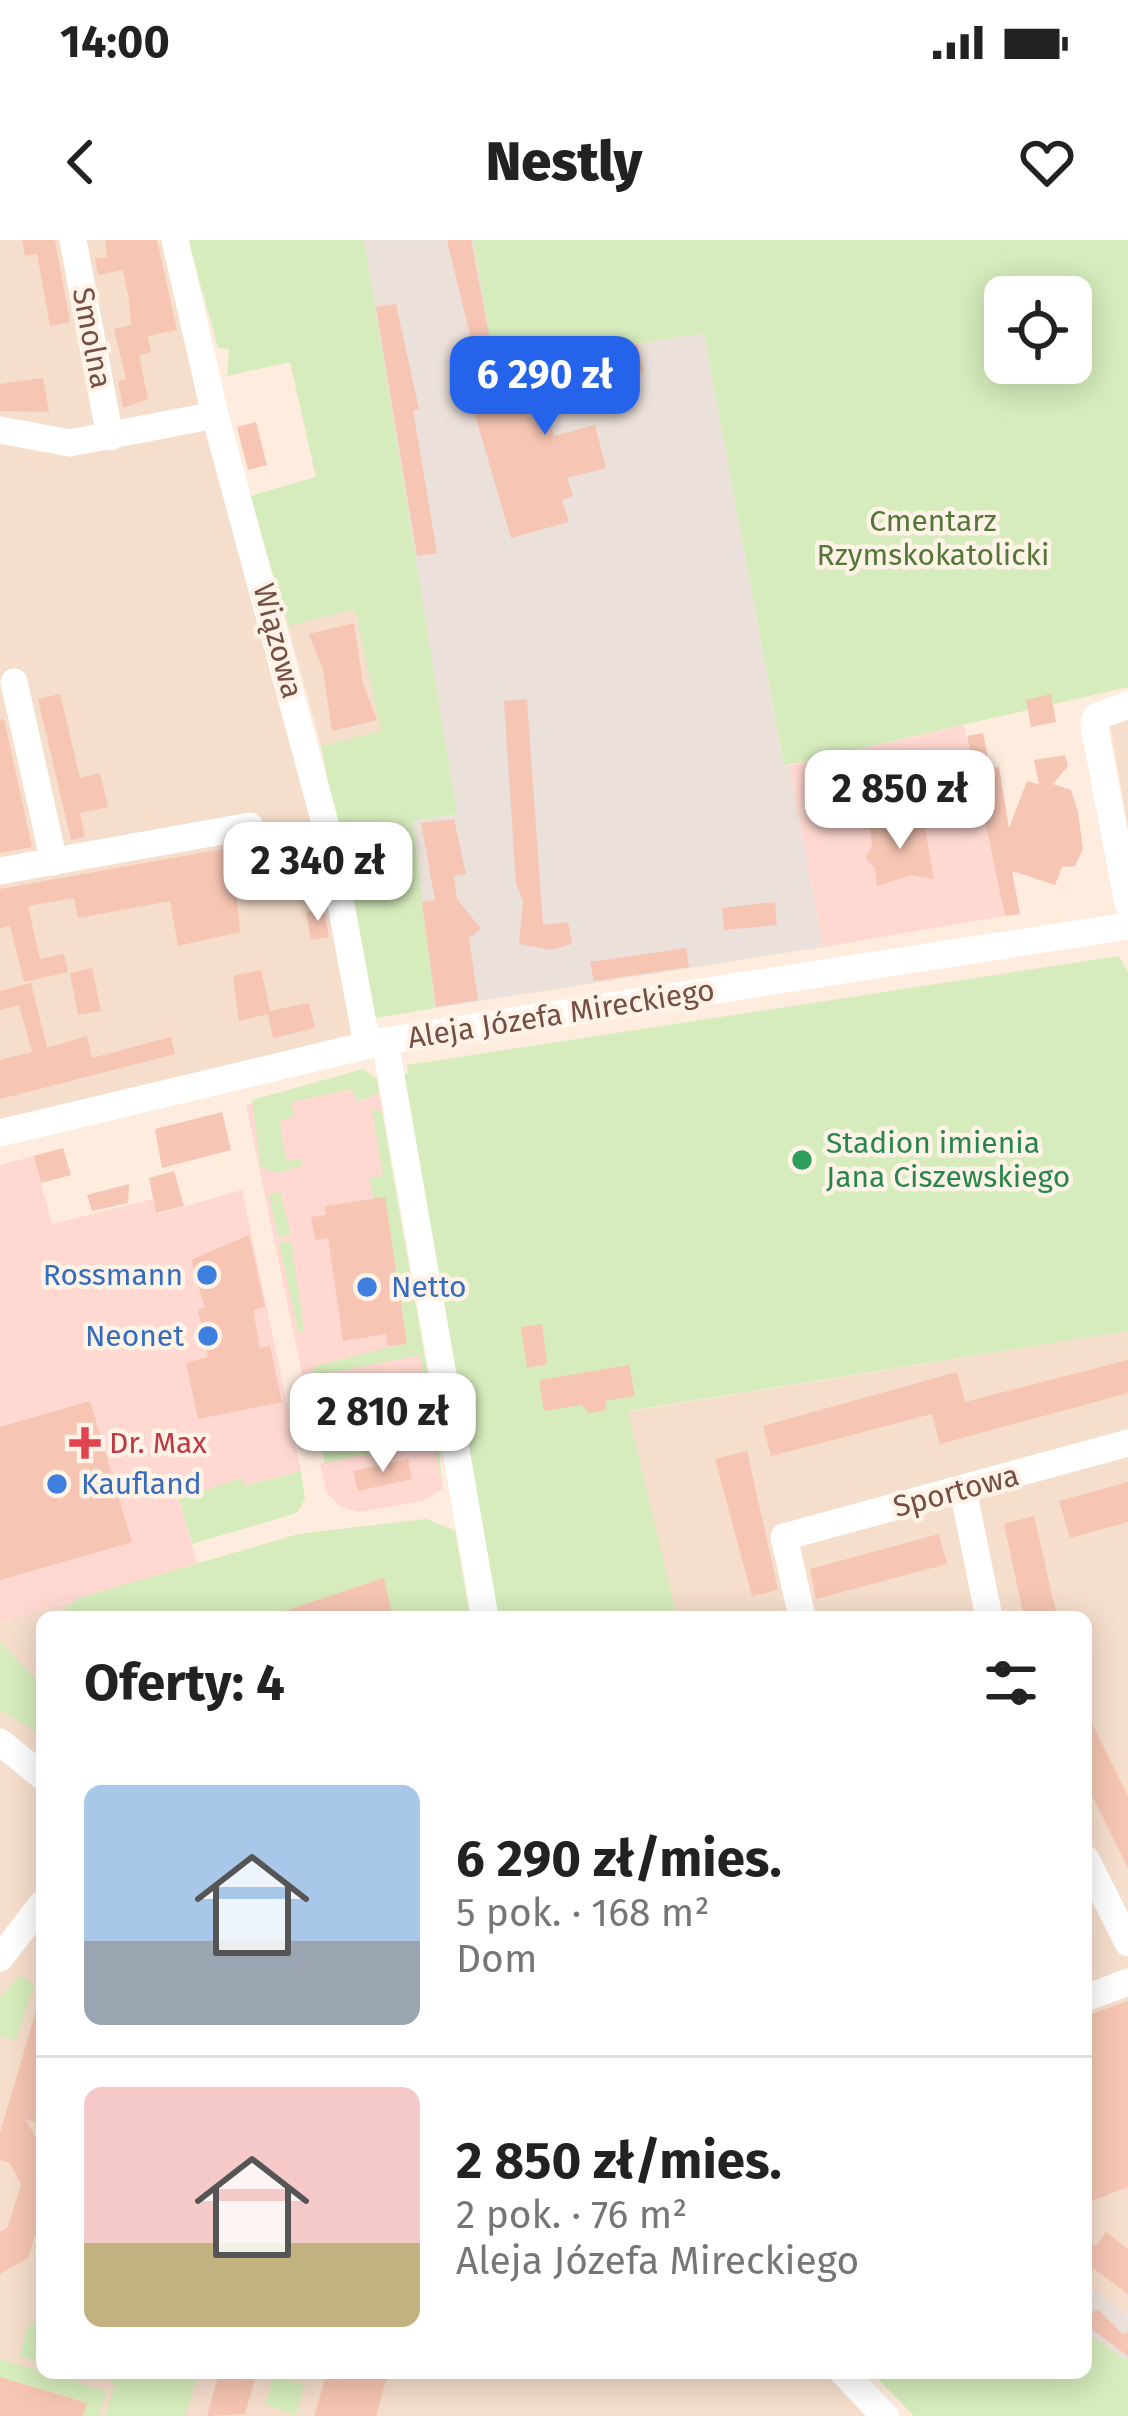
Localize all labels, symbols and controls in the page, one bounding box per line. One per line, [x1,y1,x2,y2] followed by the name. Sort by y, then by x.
[60,15,170,69] text: 14:00
[48,129,114,195] icon: back
[1014,129,1080,195] icon: heart
[486,130,642,194] text: Nestly
[984,276,1092,384] map controls
[984,276,1092,384] button: locate
[65,284,119,392] street label: Smolna
[421,336,669,438] pin: 6 290 zł
[477,352,613,398] text: 6 290 zł
[817,503,1049,573] park label: Cmentarz Rzymskokatolicki
[245,580,311,702] street label: Wiązowa
[776,750,1024,852] pin: 2 850 zł
[832,766,968,812] text: 2 850 zł
[194,822,442,924] pin: 2 340 zł
[250,838,386,884] text: 2 340 zł
[405,972,717,1056] street label: Aleja Józefa Mireckiego
[826,1125,1070,1195] place label: Stadion imienia Jana Ciszewskiego
[789,1147,815,1173] marker: Stadion imienia Jana Ciszewskiego
[43,1257,183,1293] place label: Rossmann
[194,1262,220,1288] marker: Rossmann
[391,1269,467,1305] place label: Netto
[354,1274,380,1300] marker: Netto
[85,1318,184,1354] place label: Neonet
[195,1323,221,1349] marker: Neonet
[259,1373,507,1475] pin: 2 810 zł
[317,1389,449,1435] text: 2 810 zł
[109,1425,207,1461] place label: Dr. Max
[72,1430,98,1456] marker: Dr. Max
[889,1457,1023,1525] street label: Sportowa
[81,1466,202,1502] place label: Kaufland
[44,1471,70,1497] marker: Kaufland
[978,1650,1044,1716] icon: filters
[84,1652,285,1714] text: Oferty: 4
[456,1828,782,1890] text: 6 290 zł/mies.
[180,1833,324,1977] icon: home
[456,1890,710,1936] text: 5 pok. · 168 m²
[456,1936,537,1982] text: Dom
[456,2130,782,2192] text: 2 850 zł/mies.
[180,2135,324,2279] icon: home
[456,2192,687,2238] text: 2 pok. · 76 m²
[456,2238,859,2284] text: Aleja Józefa Mireckiego

